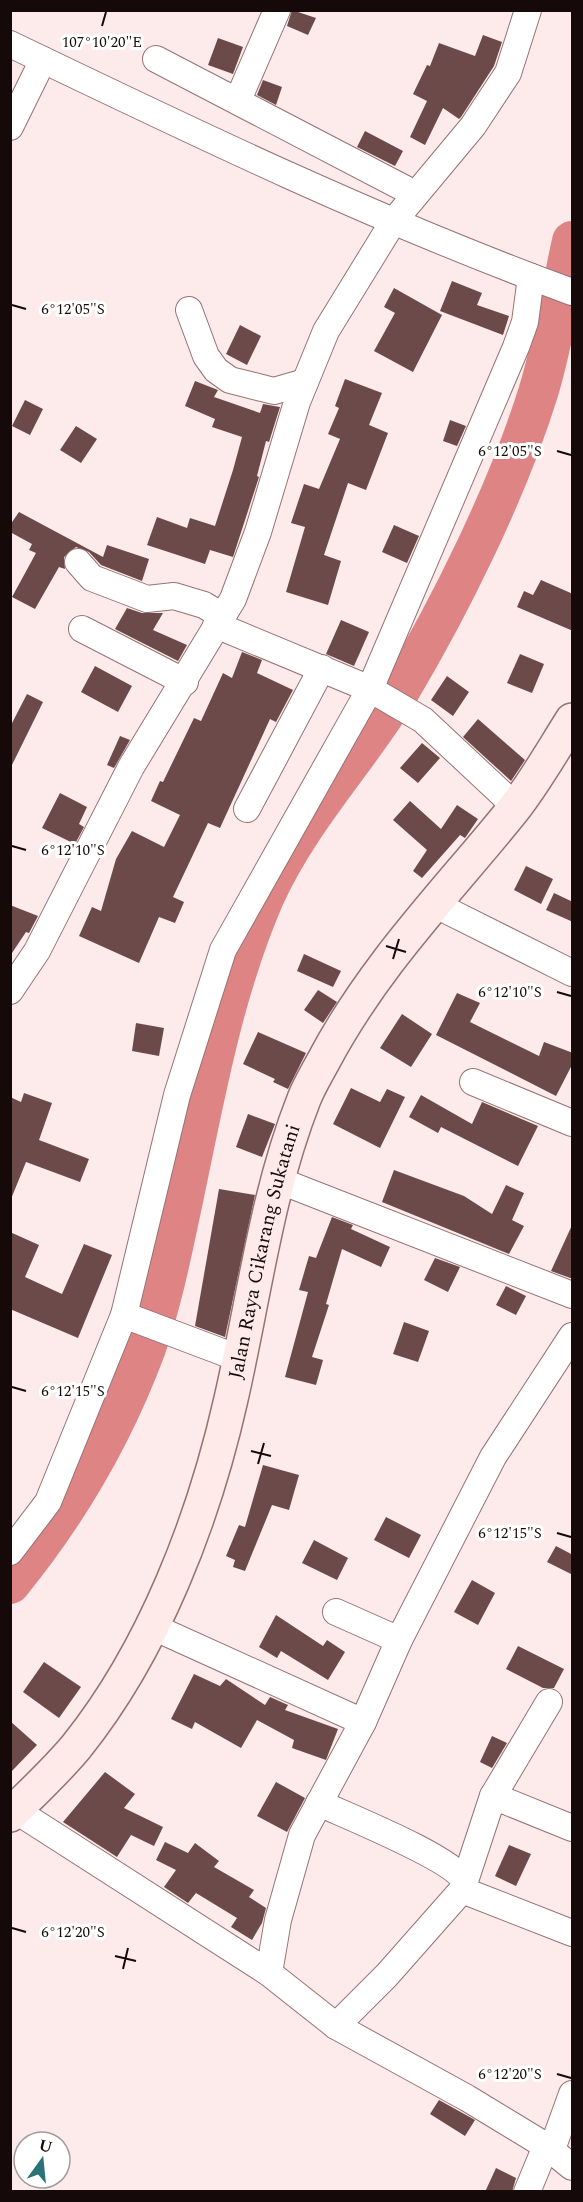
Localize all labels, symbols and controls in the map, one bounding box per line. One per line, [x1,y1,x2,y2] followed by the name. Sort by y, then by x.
[62,31,142,54] text: 107°10'20"E
[41,298,105,321] text: 6°12'05"S
[478,440,542,463] text: 6°12'05"S
[41,839,105,862] text: 6°12'10"S
[478,981,542,1004] text: 6°12'10"S
[221,1120,309,1382] street label: Jalan Raya Cikarang Sukatani
[41,1380,105,1403] text: 6°12'15"S
[478,1522,542,1545] text: 6°12'15"S
[41,1921,105,1944] text: 6°12'20"S
[478,2063,542,2086] text: 6°12'20"S
[12,2130,72,2190] north arrow
[36,2133,55,2160] text: U

